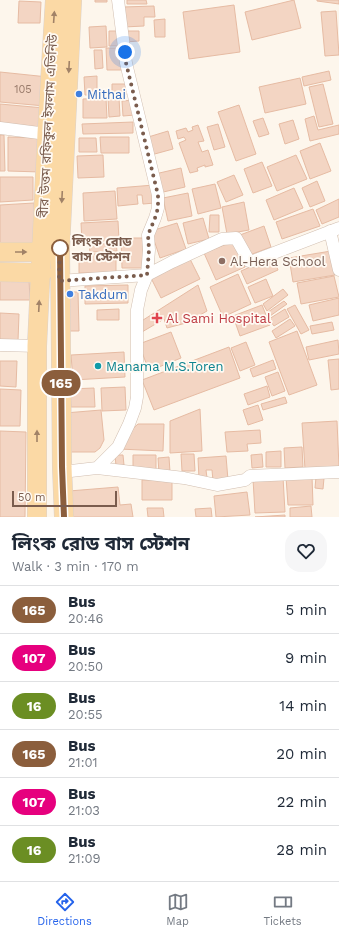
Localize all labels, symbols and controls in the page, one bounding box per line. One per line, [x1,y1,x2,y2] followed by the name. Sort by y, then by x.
[51,11,58,23] one-way arrow
[36,33,61,219] street label: বীর উত্তম রফিকুল ইসলাম এভিনিউ
[115,42,135,62] your location
[65,61,72,73] one-way arrow
[14,83,32,96] house number: 105
[87,87,126,102] place label: Mithai
[74,89,84,99] marker: Mithai
[59,191,66,203] one-way arrow
[71,234,132,264] place label: লিংক রোড বাস স্টেশন
[51,239,69,257] marker: লিংক রোড বাস স্টেশন
[15,249,28,255] one-way arrow
[230,254,325,269] place label: Al-Hera School
[217,256,227,266] marker: Al-Hera School
[78,287,128,302] place label: Takdum
[65,289,75,299] marker: Takdum
[36,299,42,312] one-way arrow
[166,311,271,326] place label: Al Sami Hospital
[151,312,163,324] marker: Al Sami Hospital
[106,359,224,374] place label: Manama M.S.Toren
[93,361,103,371] marker: Manama M.S.Toren
[38,370,84,396] line badge: 165
[50,375,72,391] text: 165
[34,429,40,442] one-way arrow
[12,489,117,508] scale bar
[18,491,45,504] text: 50 m
[285,530,327,572] button: heart
[12,532,190,555] text: লিংক রোড বাস স্টেশন
[12,559,139,574] text: Walk · 3 min · 170 m
[68,593,96,611] text: Bus
[286,601,327,619] text: 5 min
[23,602,45,618] text: 165
[68,611,103,626] text: 20:46
[68,641,96,659] text: Bus
[285,649,327,667] text: 9 min
[22,650,46,666] text: 107
[68,659,103,674] text: 20:50
[68,689,96,707] text: Bus
[279,697,327,715] text: 14 min
[27,698,41,714] text: 16
[68,707,103,722] text: 20:55
[68,737,96,755] text: Bus
[276,745,327,763] text: 20 min
[23,746,45,762] text: 165
[68,755,98,770] text: 21:01
[68,785,96,803] text: Bus
[277,793,327,811] text: 22 min
[22,794,46,810] text: 107
[68,803,100,818] text: 21:03
[68,833,96,851] text: Bus
[276,841,327,859] text: 28 min
[27,842,41,858] text: 16
[68,851,101,866] text: 21:09
[37,891,92,928] tab: Directions
[166,891,189,928] tab: Map
[263,891,302,928] tab: Tickets

